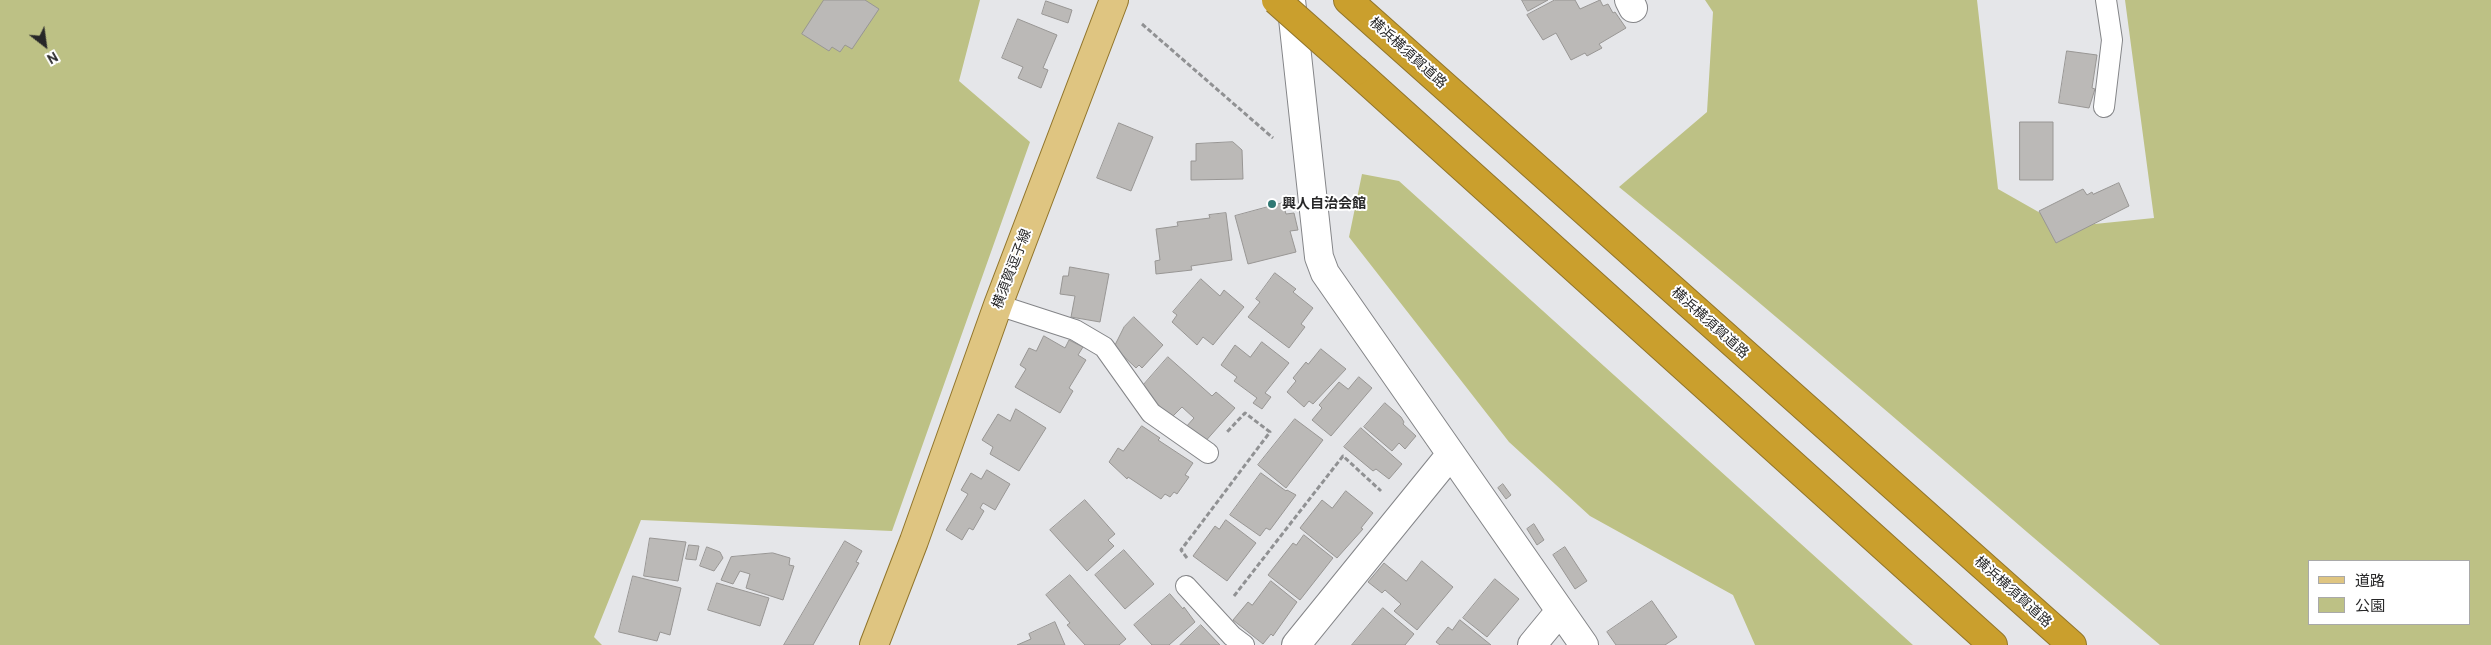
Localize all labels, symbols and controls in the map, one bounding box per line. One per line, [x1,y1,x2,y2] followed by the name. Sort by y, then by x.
[1366,14,1450,92] street label: 横浜横須賀道路
[20,20,70,70] north arrow
[44,48,61,68] text: N
[1282,196,1366,212] place label: 興人自治会館
[1266,198,1278,210] marker: 興人自治会館
[989,227,1035,311] street label: 横須賀逗子線
[1668,284,1752,362] street label: 横浜横須賀道路
[1971,553,2055,631] street label: 横浜横須賀道路
[2308,560,2471,625] legend
[2355,572,2385,590] text: 道路
[2355,597,2385,615] text: 公園

